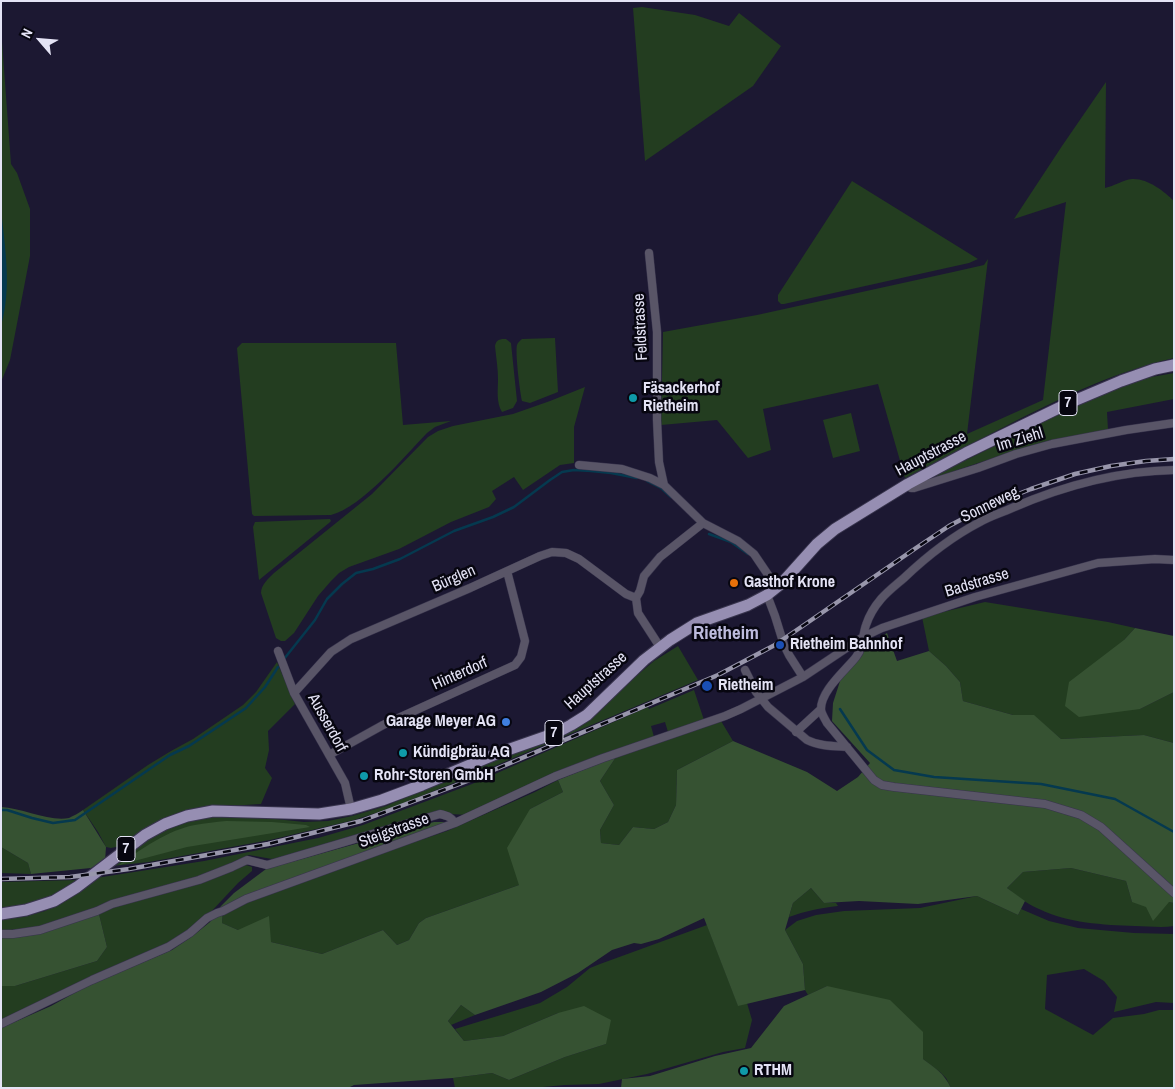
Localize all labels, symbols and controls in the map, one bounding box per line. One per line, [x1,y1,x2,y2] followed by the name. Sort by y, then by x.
[15,15,65,65] north arrow
[17,25,37,41] text: N
[630,293,652,361] street label: Feldstrasse
[643,379,720,417] place label: Fäsackerhof Rietheim
[1059,390,1077,416] road number: 7
[627,392,639,404] marker: Fäsackerhof Rietheim
[995,424,1045,456] street label: Im Ziehl
[892,427,970,481] street label: Hauptstrasse
[958,483,1022,527] street label: Sonneweg
[429,561,479,597] street label: Bürglen
[943,564,1011,602] street label: Badstrasse
[744,573,835,593] place label: Gasthof Krone
[728,577,740,589] marker: Gasthof Krone
[693,623,759,645] district label: Rietheim
[790,635,902,655] place label: Rietheim Bahnhof
[774,639,786,651] marker: Rietheim Bahnhof
[561,648,631,714] street label: Hauptstrasse
[429,653,491,695] street label: Hinterdorf
[718,676,773,696] place label: Rietheim
[700,679,714,693] marker: Rietheim
[303,691,351,755] street label: Ausserdorf
[386,712,496,732] place label: Garage Meyer AG
[500,716,512,728] marker: Garage Meyer AG
[545,720,563,746] road number: 7
[413,743,510,763] place label: Kündigbräu AG
[397,747,409,759] marker: Kündigbräu AG
[374,766,494,786] place label: Rohr-Storen GmbH
[358,770,370,782] marker: Rohr-Storen GmbH
[356,810,432,852] street label: Steigstrasse
[117,836,135,862] road number: 7
[754,1061,792,1081] place label: RTHM
[738,1065,750,1077] marker: RTHM

